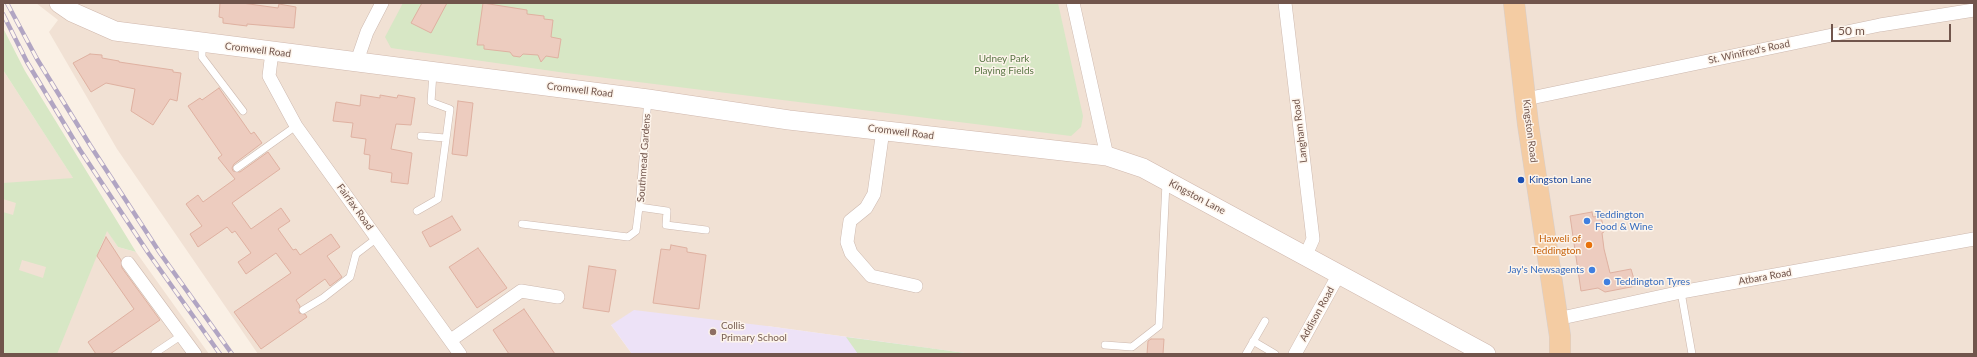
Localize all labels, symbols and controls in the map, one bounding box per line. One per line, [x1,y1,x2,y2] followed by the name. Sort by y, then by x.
[1833,16,1953,42] scale bar
[1838,23,1865,38] text: 50 m
[1707,37,1791,67] street label: St. Winifred's Road
[224,40,292,60] street label: Cromwell Road
[974,53,1034,76] park label: Udney Park Playing Fields
[546,80,614,100] street label: Cromwell Road
[1290,98,1310,164] street label: Langham Road
[1520,99,1540,163] street label: Kingston Road
[635,113,653,203] street label: Southmead Gardens
[867,122,935,142] street label: Cromwell Road
[1529,174,1591,186] place label: Kingston Lane
[1516,175,1526,185] marker: Kingston Lane
[1167,177,1227,217] street label: Kingston Lane
[334,182,376,232] street label: Fairfax Road
[1595,209,1653,232] place label: Teddington Food & Wine
[1582,216,1592,226] marker: Teddington Food & Wine
[1532,233,1581,256] place label: Haweli of Teddington
[1584,240,1594,250] marker: Haweli of Teddington
[1507,264,1584,276] place label: Jay's Newsagents
[1587,265,1597,275] marker: Jay's Newsagents
[1737,266,1793,288] street label: Atbara Road
[1615,276,1690,288] place label: Teddington Tyres
[1602,277,1612,287] marker: Teddington Tyres
[1297,285,1337,343] street label: Addison Road
[721,320,787,344] place label: Collis Primary School
[708,327,718,337] marker: Collis Primary School

